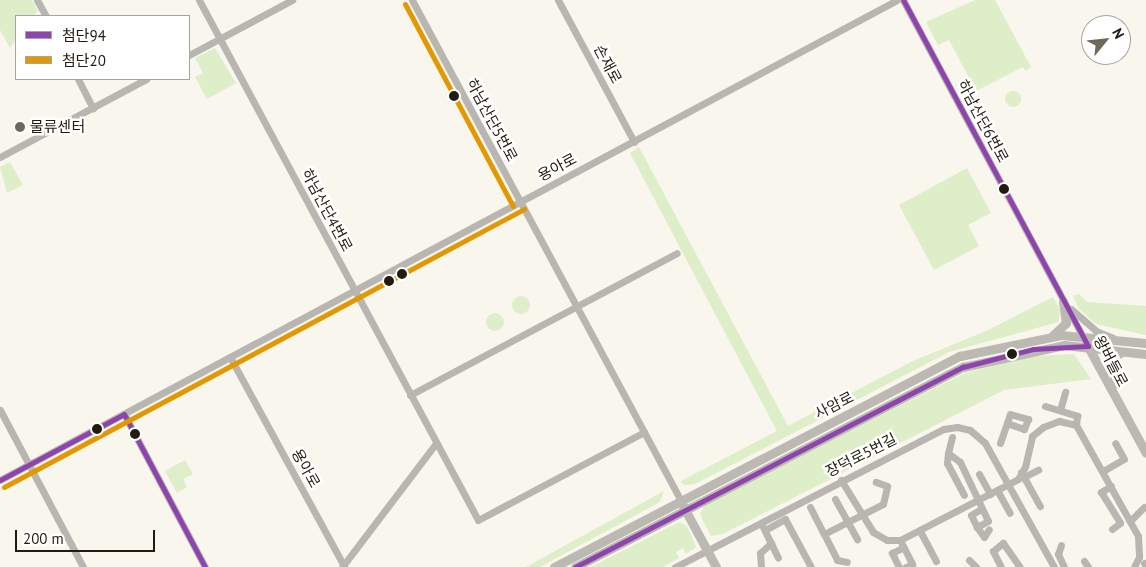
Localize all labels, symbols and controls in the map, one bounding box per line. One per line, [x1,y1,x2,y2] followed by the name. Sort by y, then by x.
[15,15,190,80] legend
[1081,15,1131,65] north arrow
[1108,25,1128,42] text: N
[62,26,106,45] text: 첨단94
[590,41,626,87] street label: 손재로
[62,51,106,70] text: 첨단20
[463,76,521,164] street label: 하남산단5번로
[954,77,1012,165] street label: 하남산단6번로
[449,91,459,101] unlabelled marker
[30,118,85,136] place label: 물류센터
[14,121,26,133] marker: 물류센터
[534,149,580,185] street label: 용아로
[298,166,356,254] street label: 하남산단4번로
[999,184,1009,194] unlabelled marker
[397,269,407,279] unlabelled marker
[384,276,394,286] unlabelled marker
[1090,332,1132,390] street label: 왕버들로
[1007,349,1017,359] unlabelled marker
[811,388,857,422] street label: 사암로
[92,424,102,434] unlabelled marker
[130,429,140,439] unlabelled marker
[823,429,899,481] street label: 장덕로5번길
[288,446,324,490] street label: 용아로
[18,520,158,552] scale bar
[23,529,64,548] text: 200 m

